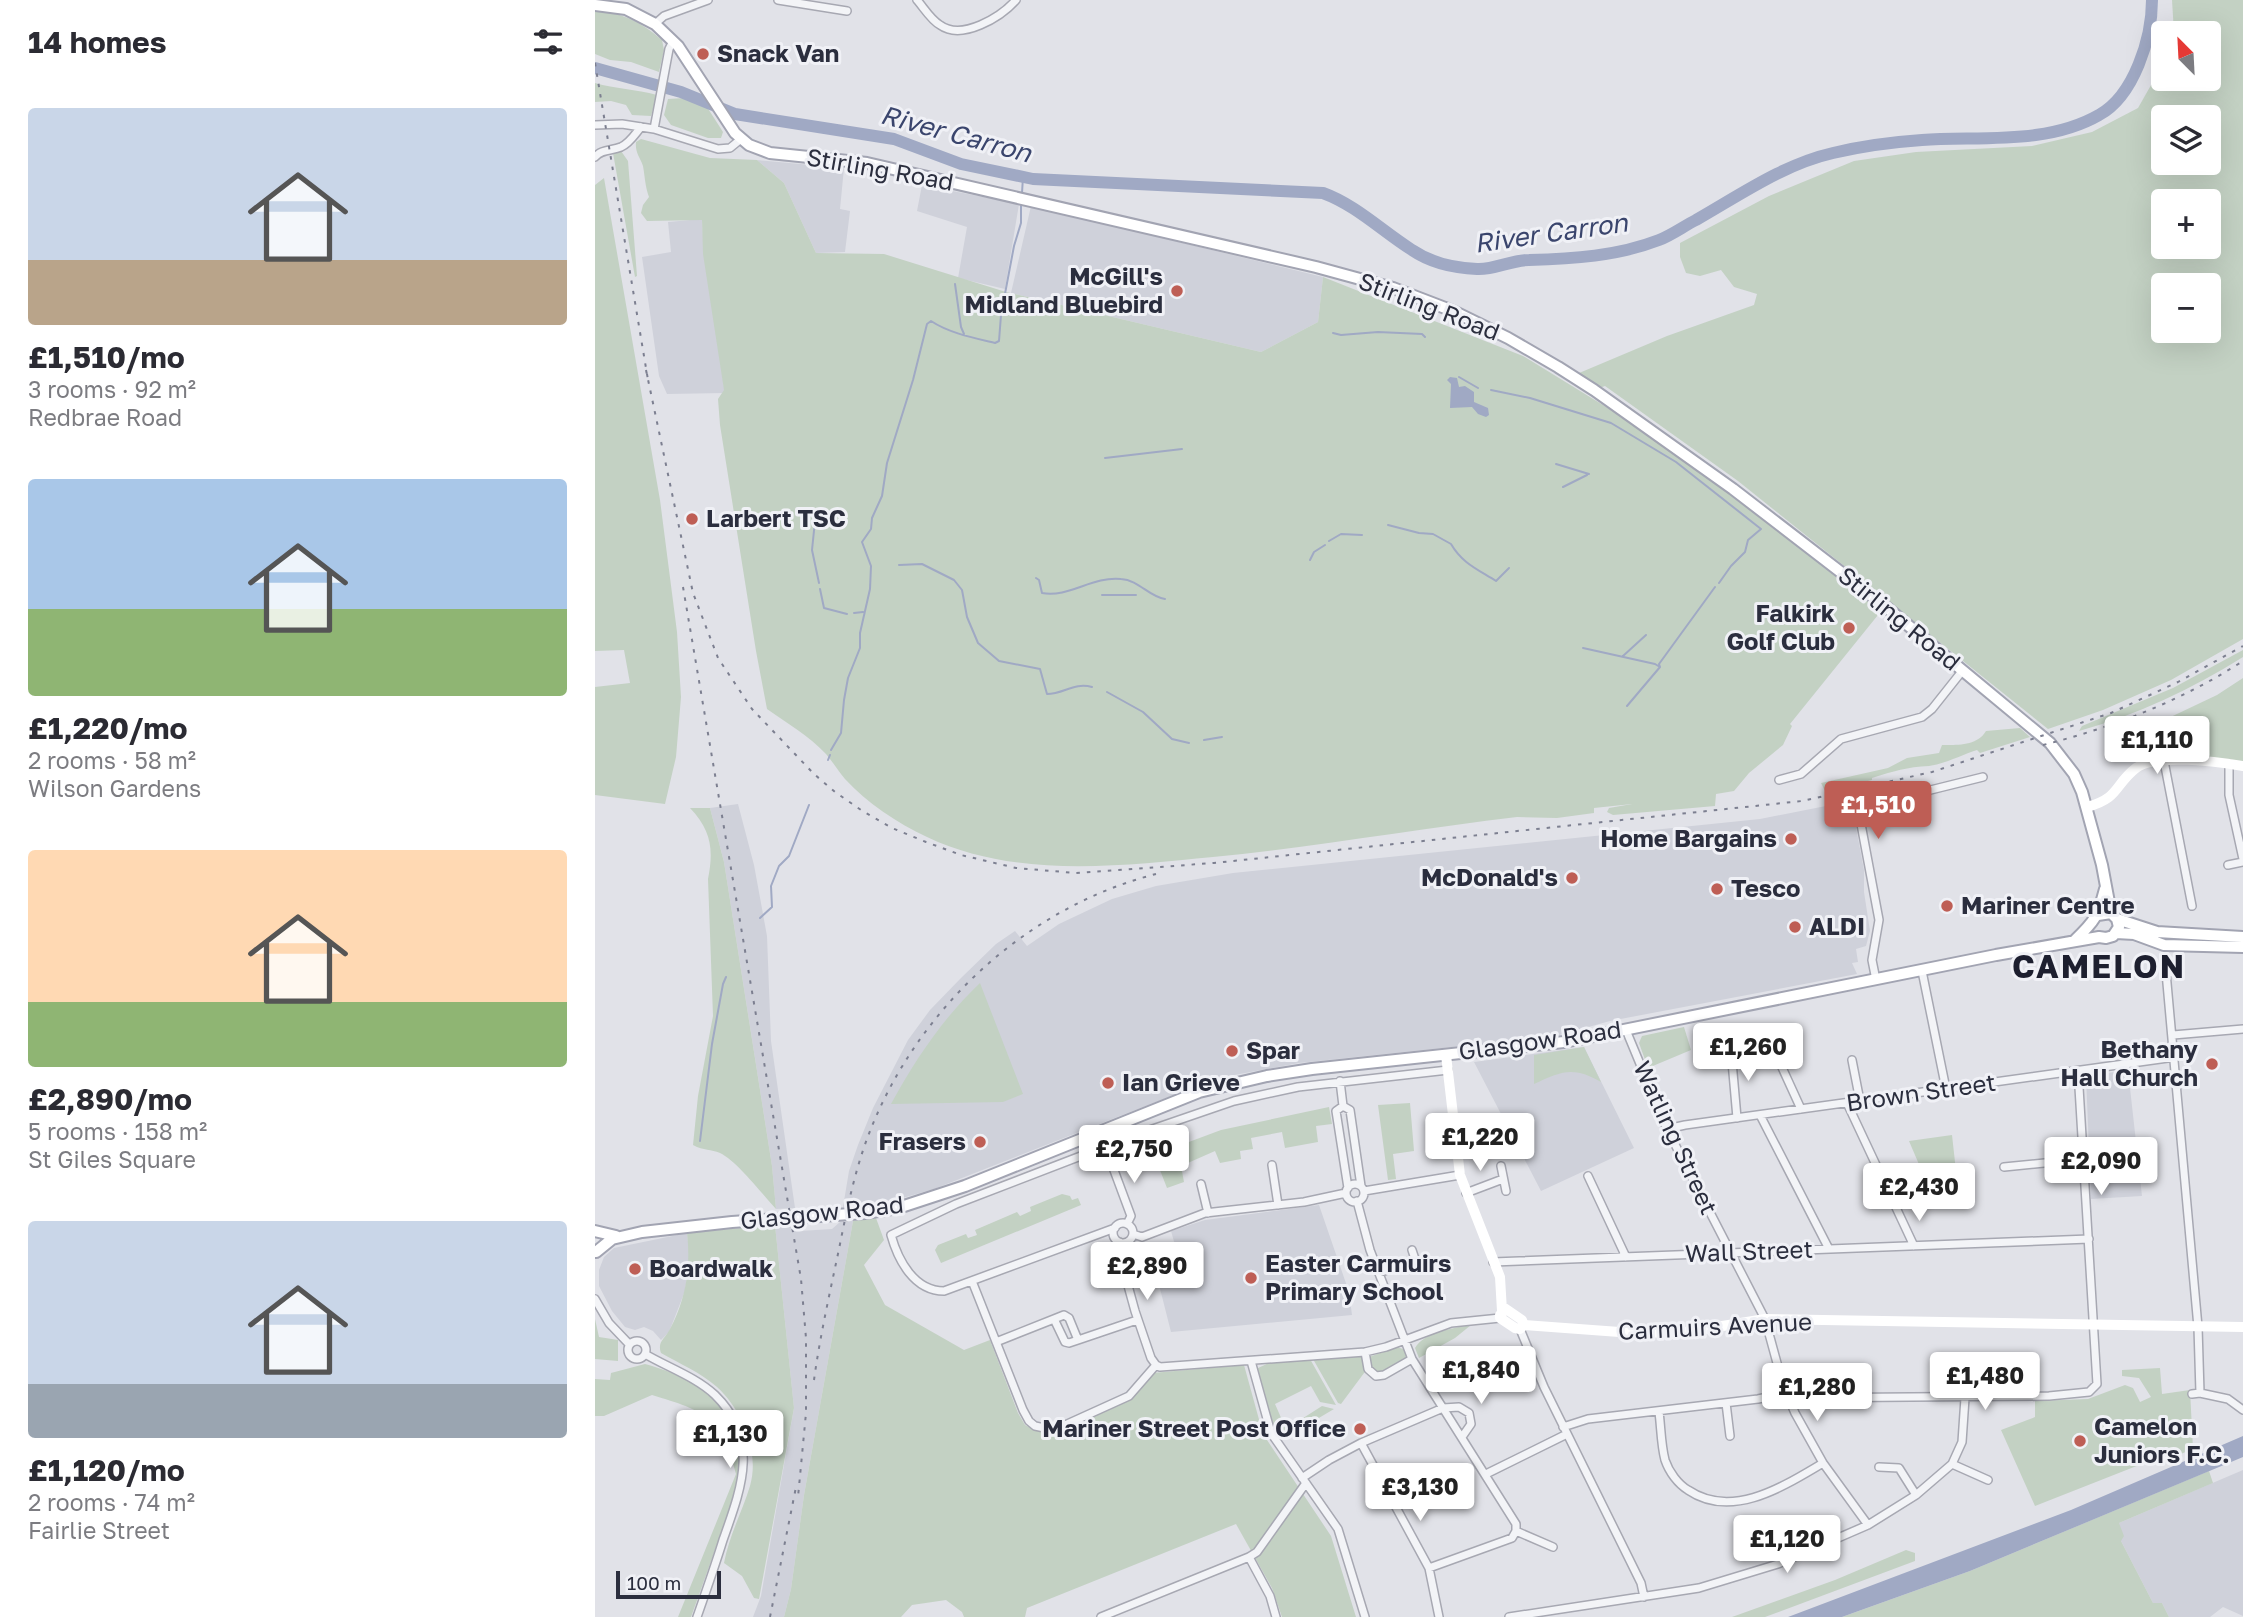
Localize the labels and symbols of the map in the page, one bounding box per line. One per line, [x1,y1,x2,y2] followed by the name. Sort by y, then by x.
[2151,21,2221,91] north arrow
[717,38,839,67] place label: Snack Van
[695,46,711,62] marker: Snack Van
[878,99,1036,169] water label: River Carron
[805,141,956,196] street label: Stirling Road
[1472,206,1631,259] water label: River Carron
[965,261,1163,318] place label: McGill's Midland Bluebird
[1355,265,1504,346] street label: Stirling Road
[1169,283,1185,299] marker: McGill's Midland Bluebird
[706,503,846,532] place label: Larbert TSC
[684,511,700,527] marker: Larbert TSC
[1833,560,1967,676] street label: Stirling Road
[1726,598,1835,655] place label: Falkirk Golf Club
[1841,620,1857,636] marker: Falkirk Golf Club
[2100,716,2214,776] pin: £1,110
[1821,782,1935,841] pin: £1,510
[1600,823,1777,852] place label: Home Bargains
[1783,831,1799,847] marker: Home Bargains
[1421,862,1558,891] place label: McDonald's
[1564,870,1580,886] marker: McDonald's
[1731,873,1800,902] place label: Tesco
[1709,881,1725,897] marker: Tesco
[1961,890,2135,919] place label: Mariner Centre
[1939,898,1955,914] marker: Mariner Centre
[1809,911,1865,940] place label: ALDI
[1787,919,1803,935] marker: ALDI
[2012,947,2186,985] district label: CAMELON
[1457,1014,1623,1065] street label: Glasgow Road
[1691,1024,1805,1083] pin: £1,260
[2061,1034,2199,1091] place label: Bethany Hall Church
[1246,1035,1300,1064] place label: Spar
[1224,1043,1240,1059] marker: Spar
[1628,1056,1725,1219] street label: Watling Street
[2204,1056,2220,1072] marker: Bethany Hall Church
[1122,1067,1240,1096] place label: Ian Grieve
[1844,1067,1997,1116] street label: Brown Street
[1100,1075,1116,1091] marker: Ian Grieve
[1423,1114,1537,1173] pin: £1,220
[878,1126,966,1155] place label: Frasers
[1077,1126,1191,1185] pin: £2,750
[972,1134,988,1150] marker: Frasers
[2044,1138,2158,1197] pin: £2,090
[1862,1164,1976,1223] pin: £2,430
[739,1189,905,1235] street label: Glasgow Road
[1684,1234,1813,1267] street label: Wall Street
[1090,1242,1204,1302] pin: £2,890
[1265,1248,1451,1305] place label: Easter Carmuirs Primary School
[649,1253,773,1282] place label: Boardwalk
[627,1261,643,1277] marker: Boardwalk
[1243,1270,1259,1286] marker: Easter Carmuirs Primary School
[1617,1306,1813,1345] street label: Carmuirs Avenue
[1424,1346,1538,1406] pin: £1,840
[1928,1352,2042,1412] pin: £1,480
[1760,1364,1874,1423] pin: £1,280
[673,1410,787,1470] pin: £1,130
[2094,1411,2230,1468] place label: Camelon Juniors F.C.
[1042,1413,1346,1442] place label: Mariner Street Post Office
[1352,1421,1368,1437] marker: Mariner Street Post Office
[2072,1433,2088,1449] marker: Camelon Juniors F.C.
[1363,1464,1477,1523] pin: £3,130
[1730,1516,1844,1575] pin: £1,120
[616,1568,721,1600] scale bar

